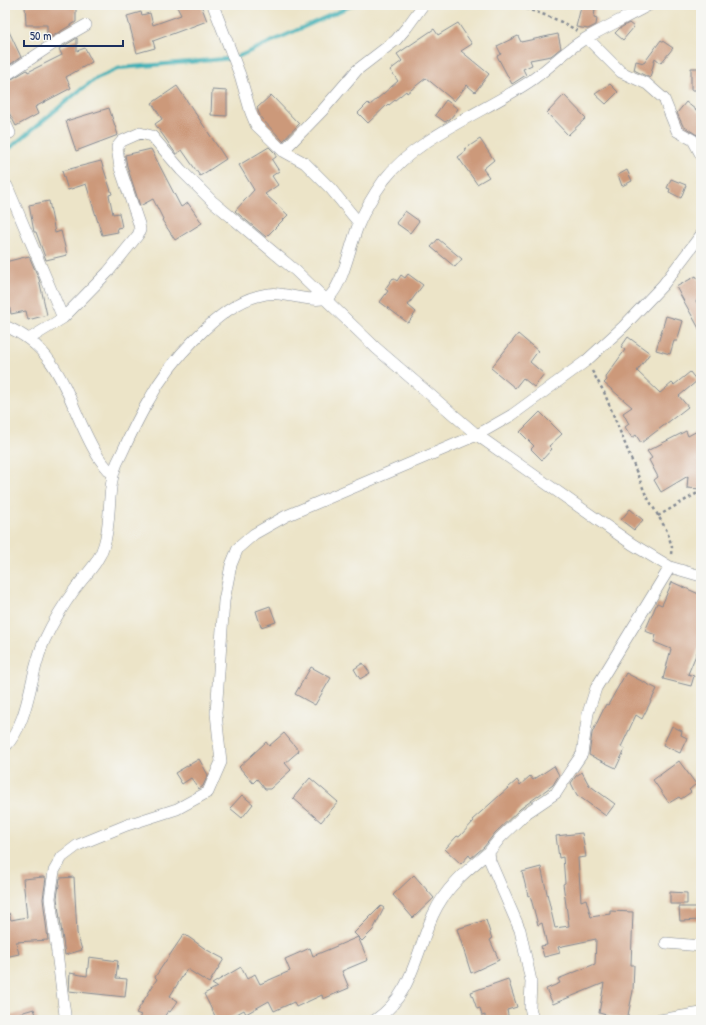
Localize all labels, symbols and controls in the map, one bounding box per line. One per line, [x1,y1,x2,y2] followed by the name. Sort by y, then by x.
[24,22,123,48] scale bar
[30,27,51,44] text: 50 m

